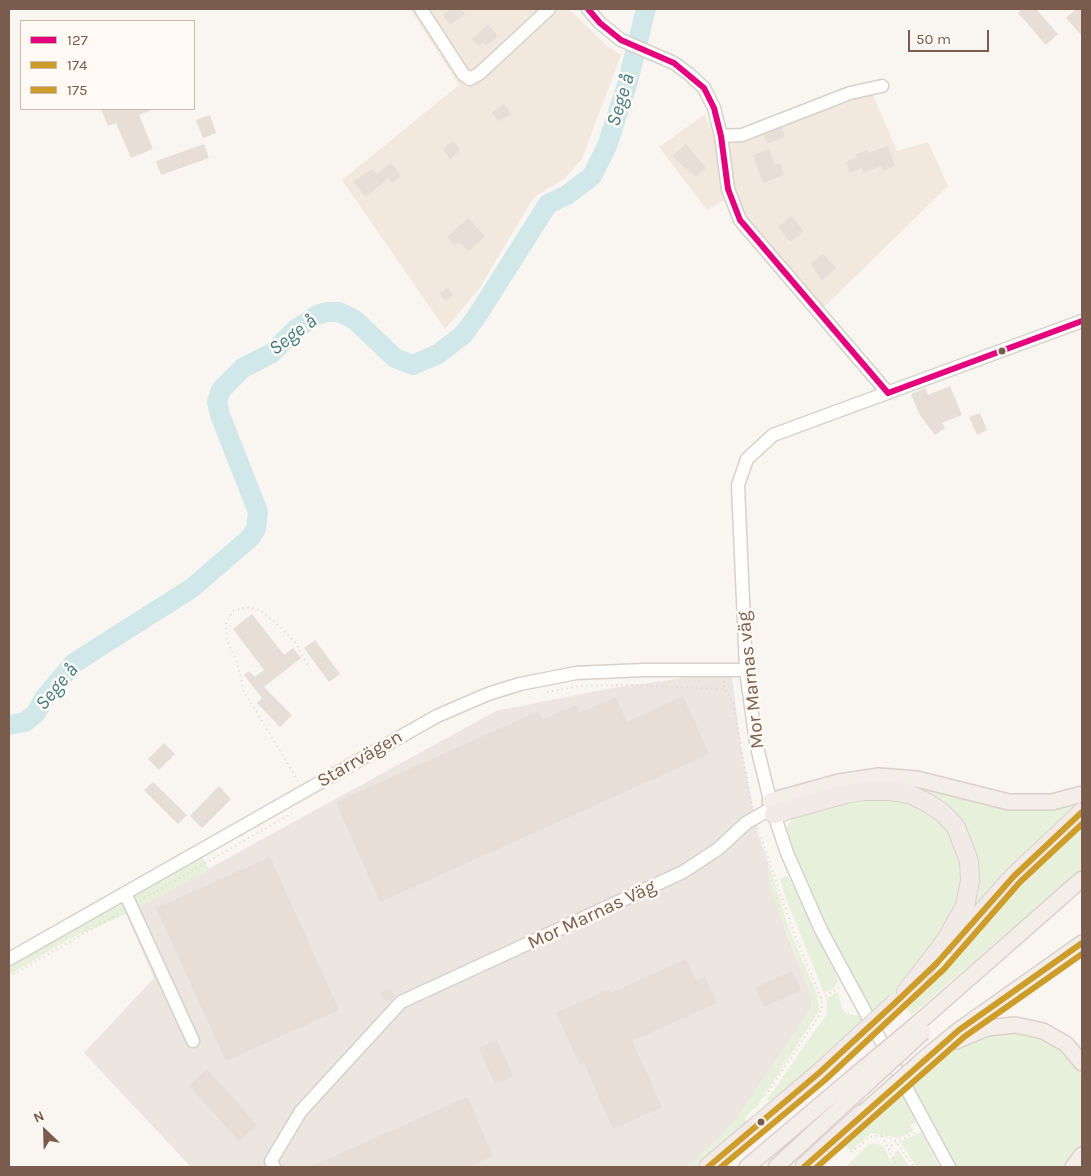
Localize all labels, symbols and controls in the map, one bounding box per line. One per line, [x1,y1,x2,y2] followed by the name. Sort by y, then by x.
[20,20,195,110] legend
[911,20,992,52] scale bar
[916,30,951,48] text: 50 m
[67,31,88,49] text: 127
[67,56,87,74] text: 174
[602,71,640,129] water label: Sege å
[67,81,87,99] text: 175
[264,309,322,361] water label: Sege å
[997,346,1007,356] unlabelled marker
[732,610,770,750] street label: Mor Marnas väg
[30,659,84,715] water label: Sege å
[313,725,407,793] street label: Starrvägen
[524,875,660,955] street label: Mor Marnas Väg
[20,1106,70,1156] north arrow
[31,1107,47,1127] text: N
[756,1117,766,1127] unlabelled marker

